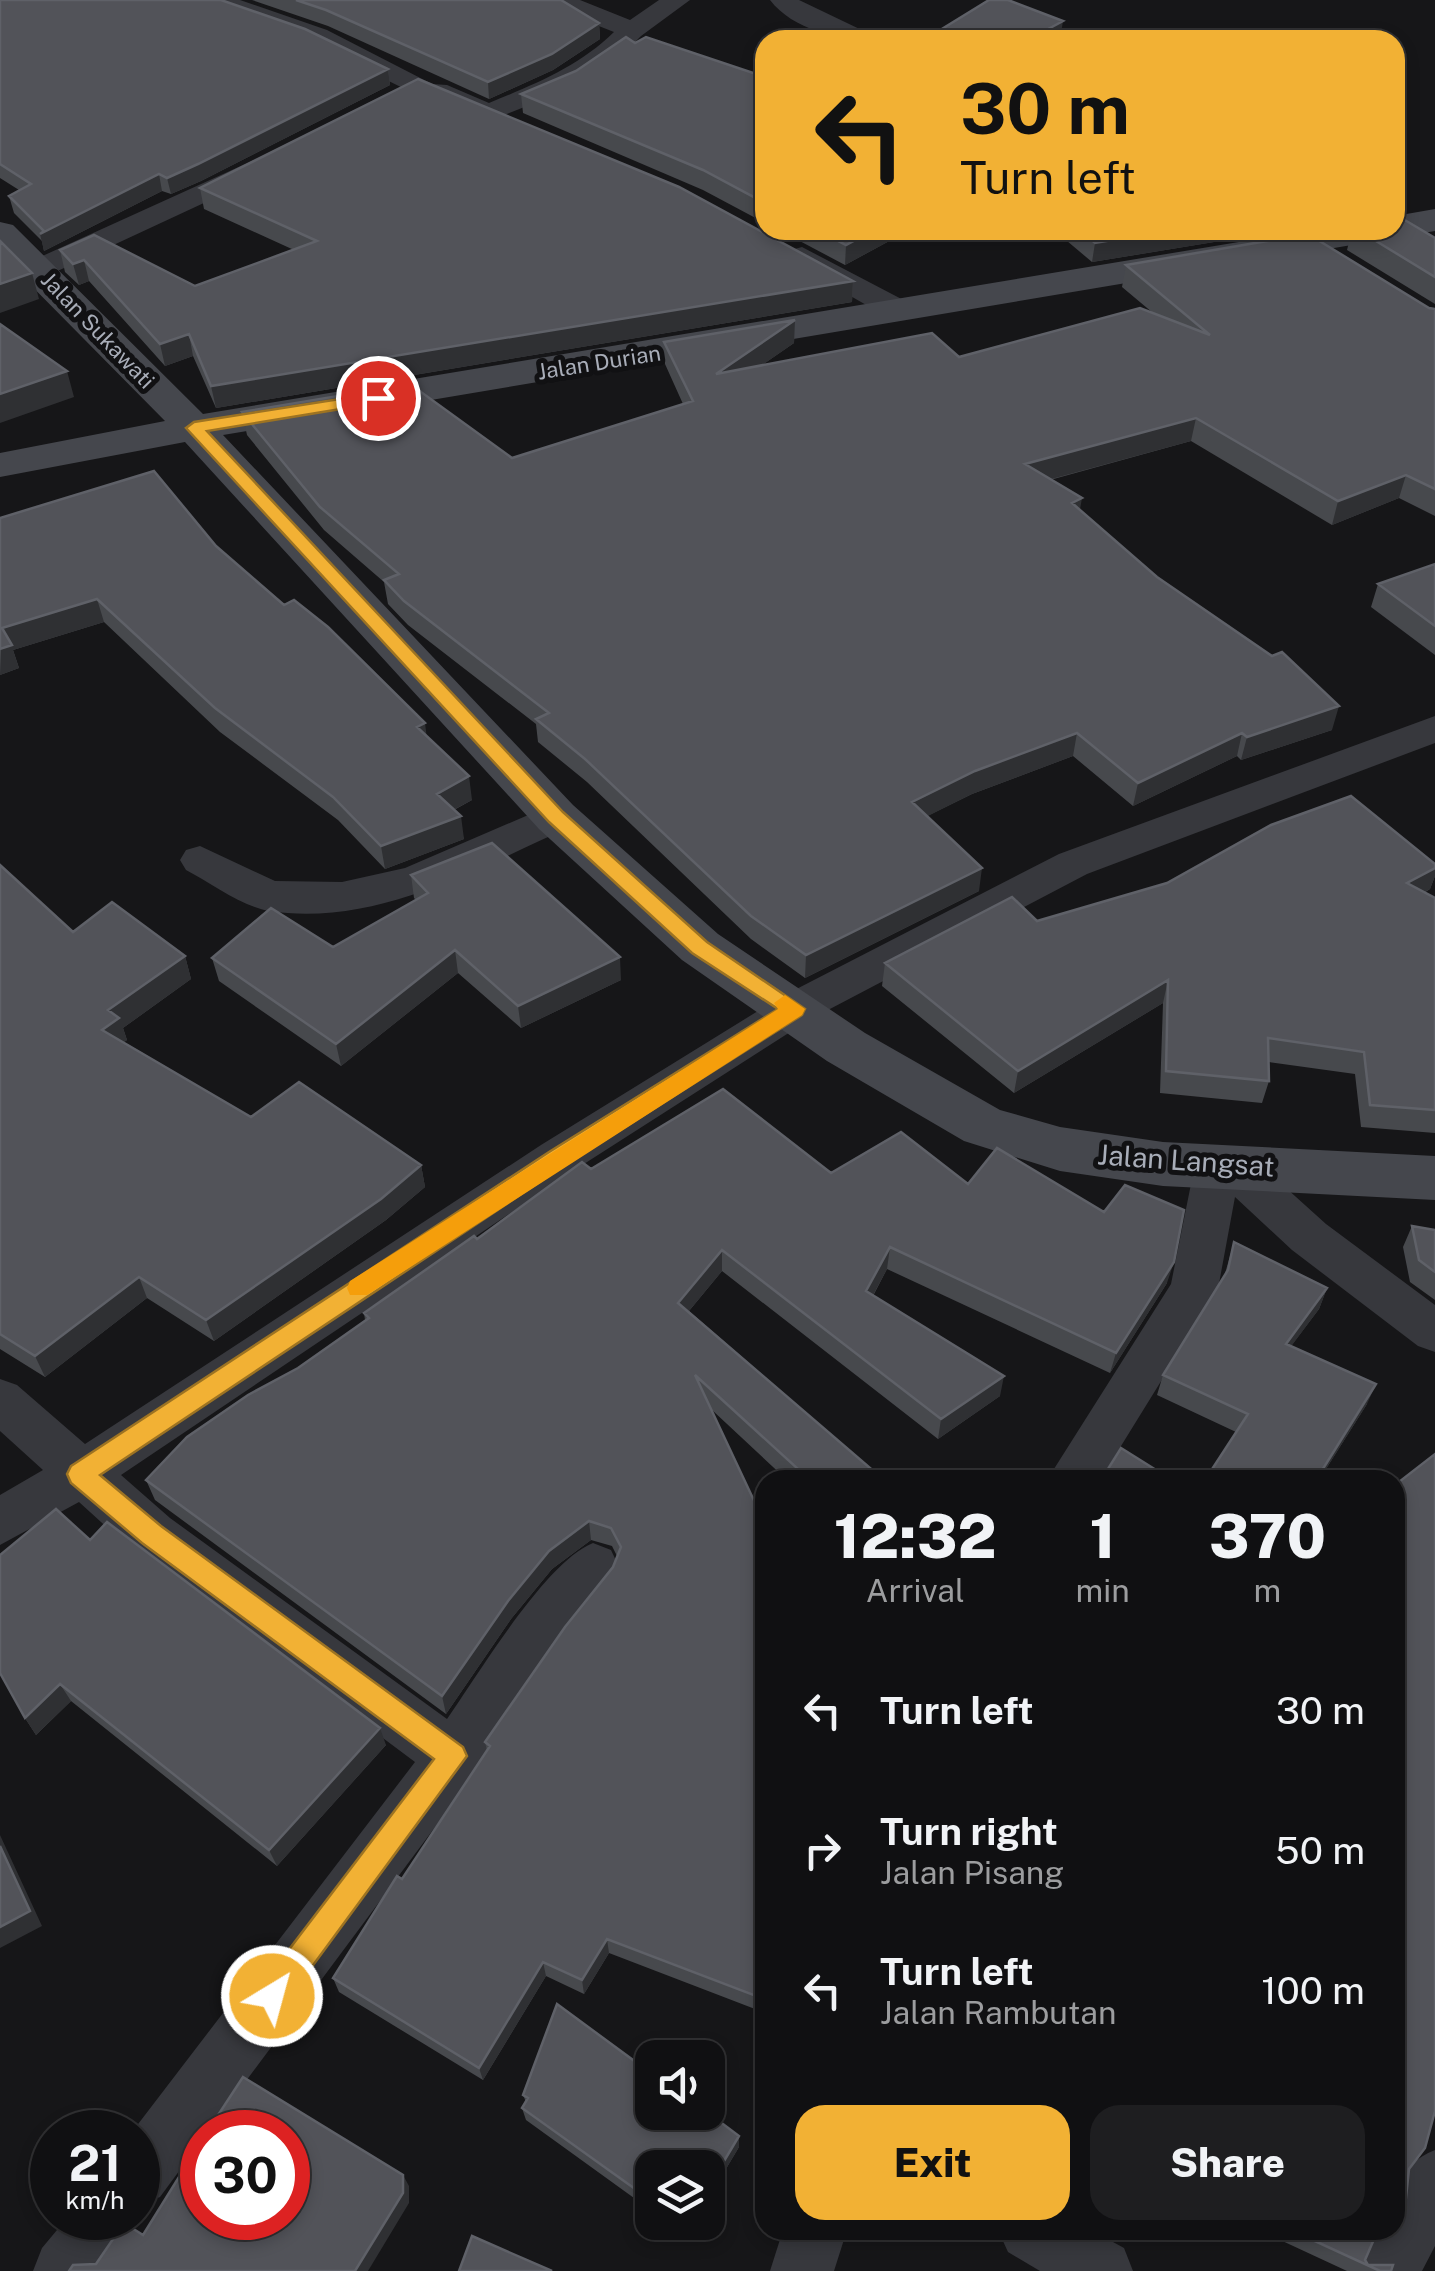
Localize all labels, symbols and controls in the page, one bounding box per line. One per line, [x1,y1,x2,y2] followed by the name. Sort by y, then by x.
[960,67,1130,150] text: 30 m
[795,70,925,200] icon: left
[960,151,1136,204] text: Turn left
[36,266,160,394] street label: Jalan Sukawati
[535,339,663,385] street label: Jalan Durian
[336,356,421,441] pin
[351,371,406,426] icon: arrive
[1096,1137,1276,1183] street label: Jalan Langsat
[834,1501,997,1572] text: 12:32
[1090,1501,1116,1572] text: 1
[1209,1501,1326,1572] text: 370
[866,1572,965,1609] text: Arrival
[1076,1572,1130,1609] text: min
[1254,1572,1281,1609] text: m
[795,1683,850,1738] icon: left
[880,1688,1034,1733] text: Turn left
[1276,1688,1365,1733] text: 30 m
[880,1809,1058,1854] text: Turn right
[795,1823,850,1878] icon: right
[1275,1828,1365,1873] text: 50 m
[880,1854,1064,1891] text: Jalan Pisang
[220,1944,324,2048] position arrow
[880,1949,1034,1994] text: Turn left
[795,1963,850,2018] icon: left
[1261,1968,1365,2013] text: 100 m
[880,1994,1116,2031] text: Jalan Rambutan
[635,2040,725,2240] map controls
[635,2040,725,2130] button: sound
[795,2105,1070,2220] button: Exit
[1090,2105,1365,2220] button: Share
[180,2110,310,2240] speed limit sign: 30
[68,2133,122,2192] text: 21
[635,2150,725,2240] button: layers
[66,2185,124,2215] text: km/h

